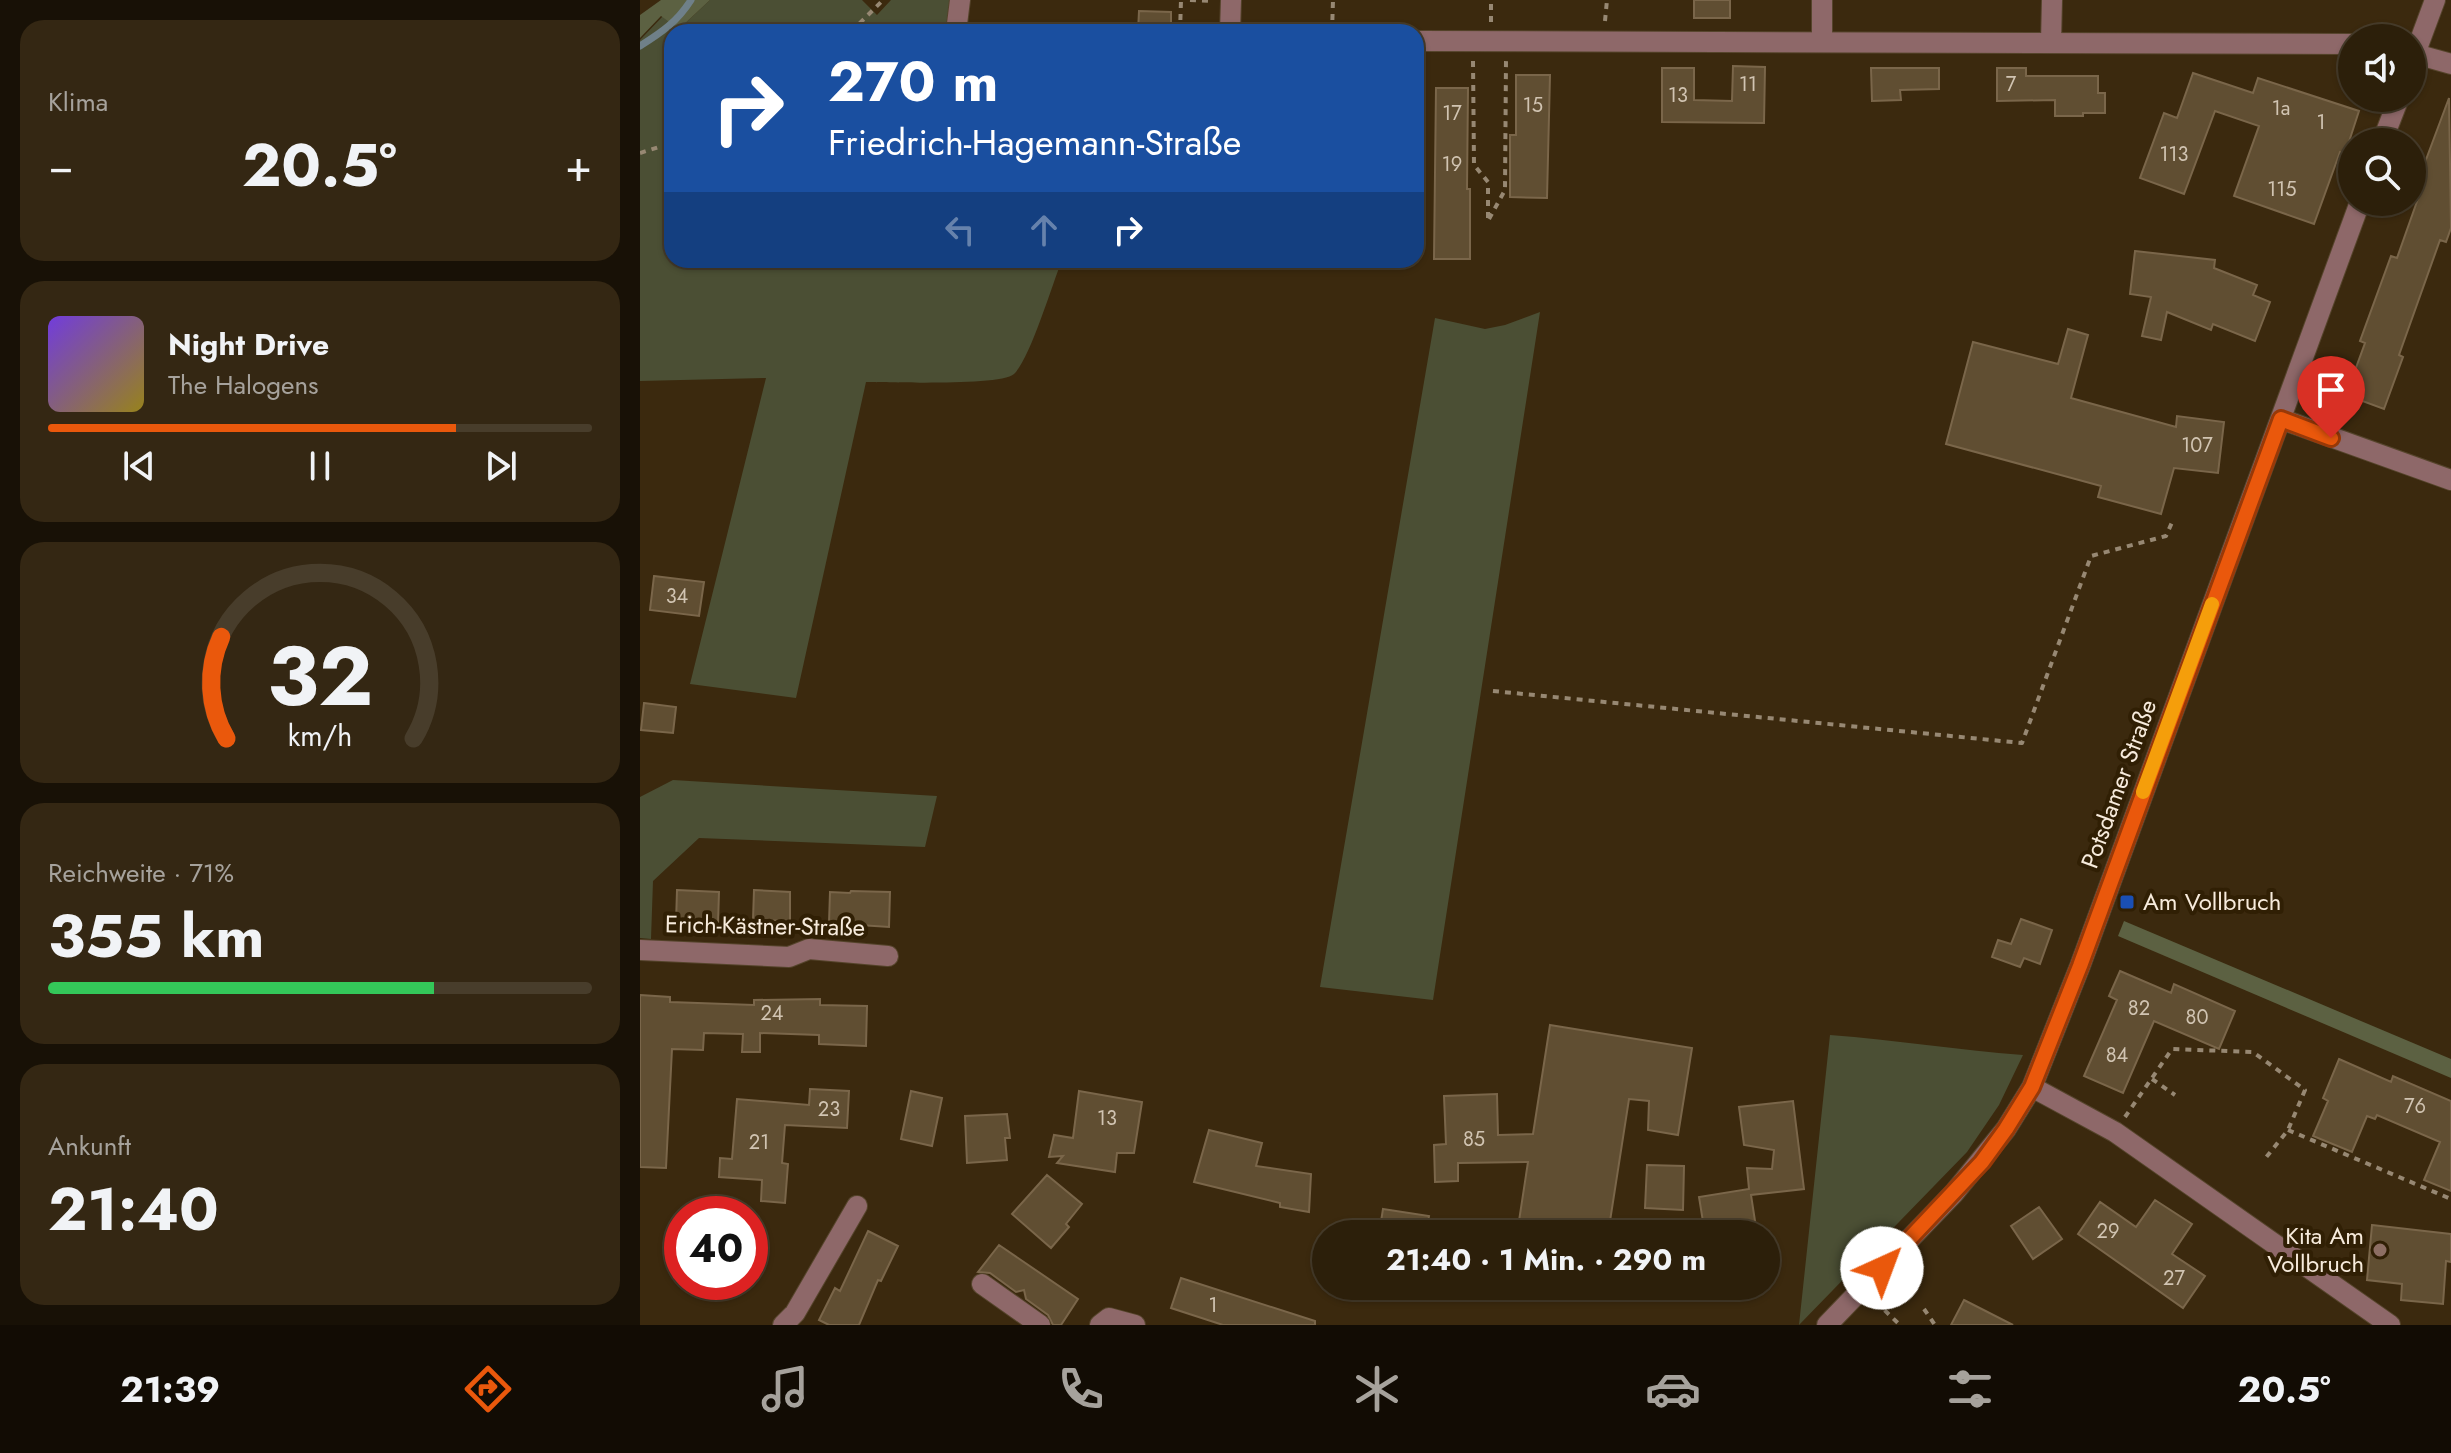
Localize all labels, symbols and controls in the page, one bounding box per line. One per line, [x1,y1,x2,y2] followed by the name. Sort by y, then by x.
[2338,24,2426,216] map controls
[2338,24,2426,112] button: sound
[828,41,998,122] text: 270 m
[696,56,800,160] icon: right
[1739,70,1757,99] house number: 11
[2006,70,2017,99] house number: 7
[1668,81,1688,110] house number: 13
[48,83,108,121] text: Klima
[1523,91,1543,120] house number: 15
[2272,94,2290,123] house number: 1a
[1442,99,1462,128] house number: 17
[2317,108,2326,137] house number: 1
[828,116,1241,168] text: Friedrich-Hagemann-Straße
[242,122,397,209] text: 20.5°
[2338,128,2426,216] button: search
[48,134,74,198] text: −
[565,134,592,198] text: +
[2160,140,2189,169] house number: 113
[1442,150,1462,179] house number: 19
[2267,175,2297,204] house number: 115
[938,208,982,252] icon: left
[1022,208,1066,252] icon: ahead
[1106,208,1150,252] icon: right
[168,323,329,366] text: Night Drive
[2297,356,2365,438] pin
[168,366,319,404] text: The Halogens
[2309,368,2353,412] icon: arrive
[2181,431,2213,460] house number: 107
[117,444,161,488] icon: previous
[298,444,342,488] icon: pause
[479,444,523,488] icon: next
[666,582,689,611] house number: 34
[267,615,373,735] text: 32
[2072,695,2165,873] street label: Potsdamer Straße
[288,715,352,757] text: km/h
[48,854,234,892] text: Reichweite · 71%
[2143,884,2281,919] place label: Am Vollbruch
[48,893,264,980] text: 355 km
[2118,893,2136,911] marker: Am Vollbruch
[665,906,865,945] street label: Erich-Kästner-Straße
[2128,994,2150,1023] house number: 82
[760,999,784,1028] house number: 24
[2186,1003,2208,1032] house number: 80
[2106,1041,2129,1070] house number: 84
[2404,1092,2426,1121] house number: 76
[818,1095,840,1124] house number: 23
[1097,1104,1117,1133] house number: 13
[1463,1125,1485,1154] house number: 85
[48,1127,131,1165] text: Ankunft
[749,1128,769,1157] house number: 21
[48,1166,219,1253] text: 21:40
[664,1196,768,1300] speed limit sign: 40
[2097,1217,2119,1246] house number: 29
[2267,1218,2364,1281] place label: Kita Am Vollbruch
[1840,1226,1924,1310] position arrow
[1386,1238,1706,1281] text: 21:40 · 1 Min. · 290 m
[2371,1241,2389,1259] marker: Kita Am Vollbruch
[2163,1264,2185,1293] house number: 27
[1209,1291,1218,1320] house number: 1
[460,1361,516,1417] icon: directions
[757,1361,813,1417] icon: music
[1053,1361,1109,1417] icon: phone
[1349,1361,1405,1417] icon: climate
[1645,1361,1701,1417] icon: car
[1942,1361,1998,1417] icon: filters
[120,1363,220,1415] text: 21:39
[2238,1363,2331,1415] text: 20.5°

